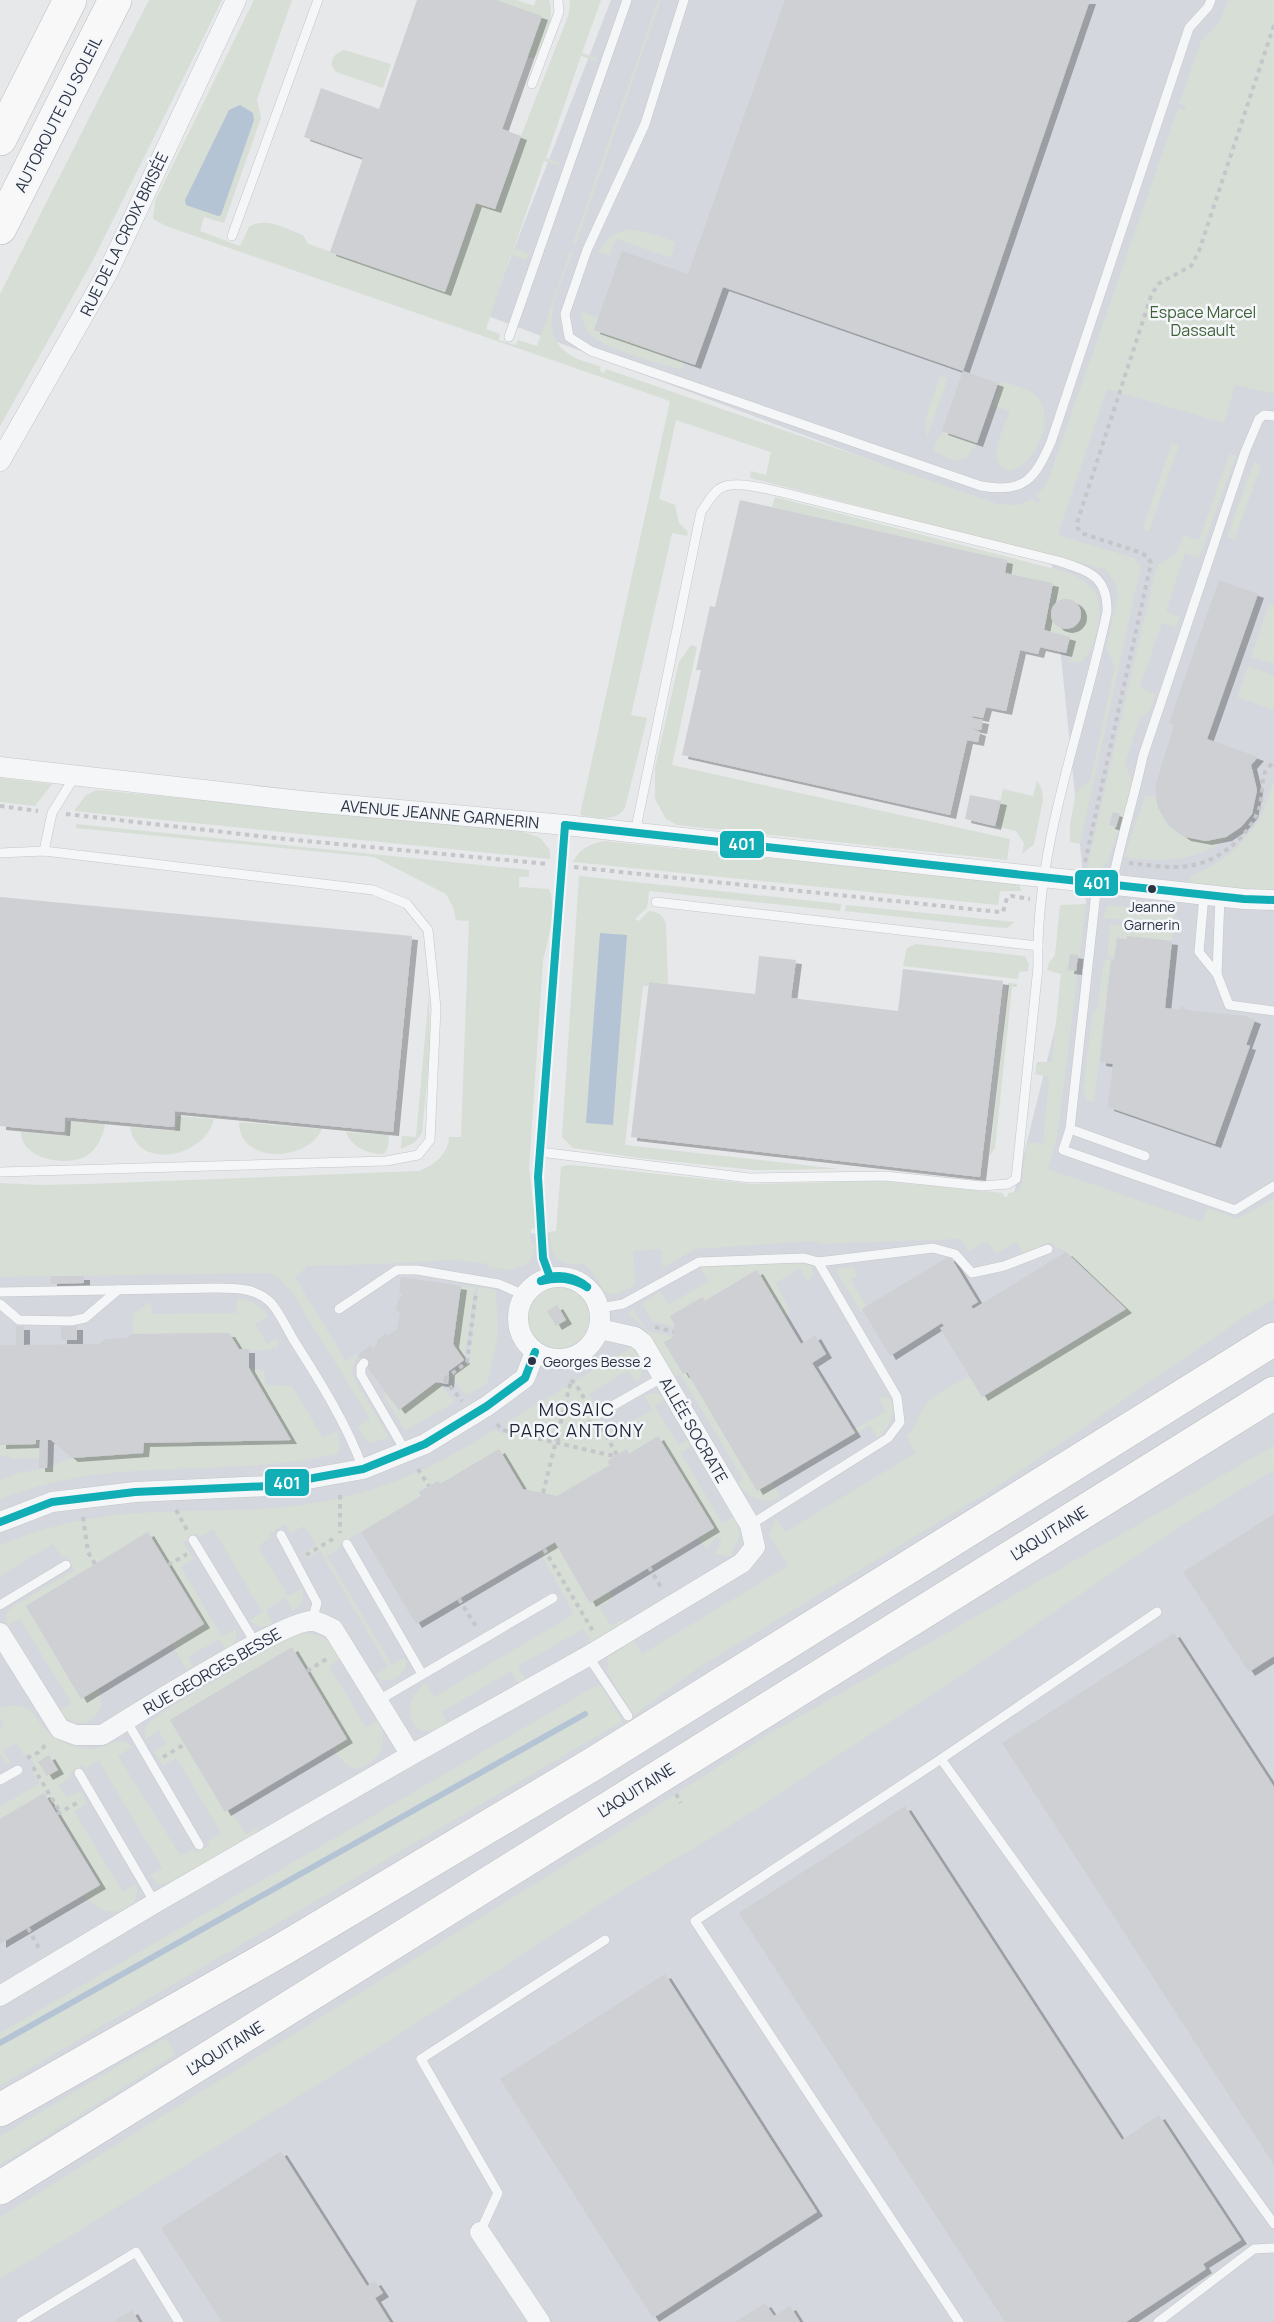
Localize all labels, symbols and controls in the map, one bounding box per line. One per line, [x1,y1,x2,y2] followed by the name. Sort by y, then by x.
[9,32,107,196] street label: AUTOROUTE DU SOLEIL
[75,148,173,320] street label: RUE DE LA CROIX BRISÉE
[1150,301,1256,341] park label: Espace Marcel Dassault
[340,794,540,834] street label: AVENUE JEANNE GARNERIN
[719,830,765,859] line badge: 401
[728,833,756,855] text: 401
[1074,869,1119,897] line badge: 401
[1083,872,1111,894] text: 401
[1146,883,1158,895] marker: Jeanne Garnerin
[1124,897,1180,934] place label: Jeanne Garnerin
[543,1352,651,1371] place label: Georges Besse 2
[526,1355,538,1367] marker: Georges Besse 2
[655,1373,733,1487] street label: ALLÉE SOCRATE
[509,1397,645,1442] district label: MOSAIC PARC ANTONY
[264,1468,310,1497] line badge: 401
[273,1472,301,1494] text: 401
[1006,1501,1092,1565] street label: L'AQUITAINE
[139,1623,285,1719] street label: RUE GEORGES BESSE
[593,1758,679,1822] street label: L'AQUITAINE
[182,2016,268,2080] street label: L'AQUITAINE

